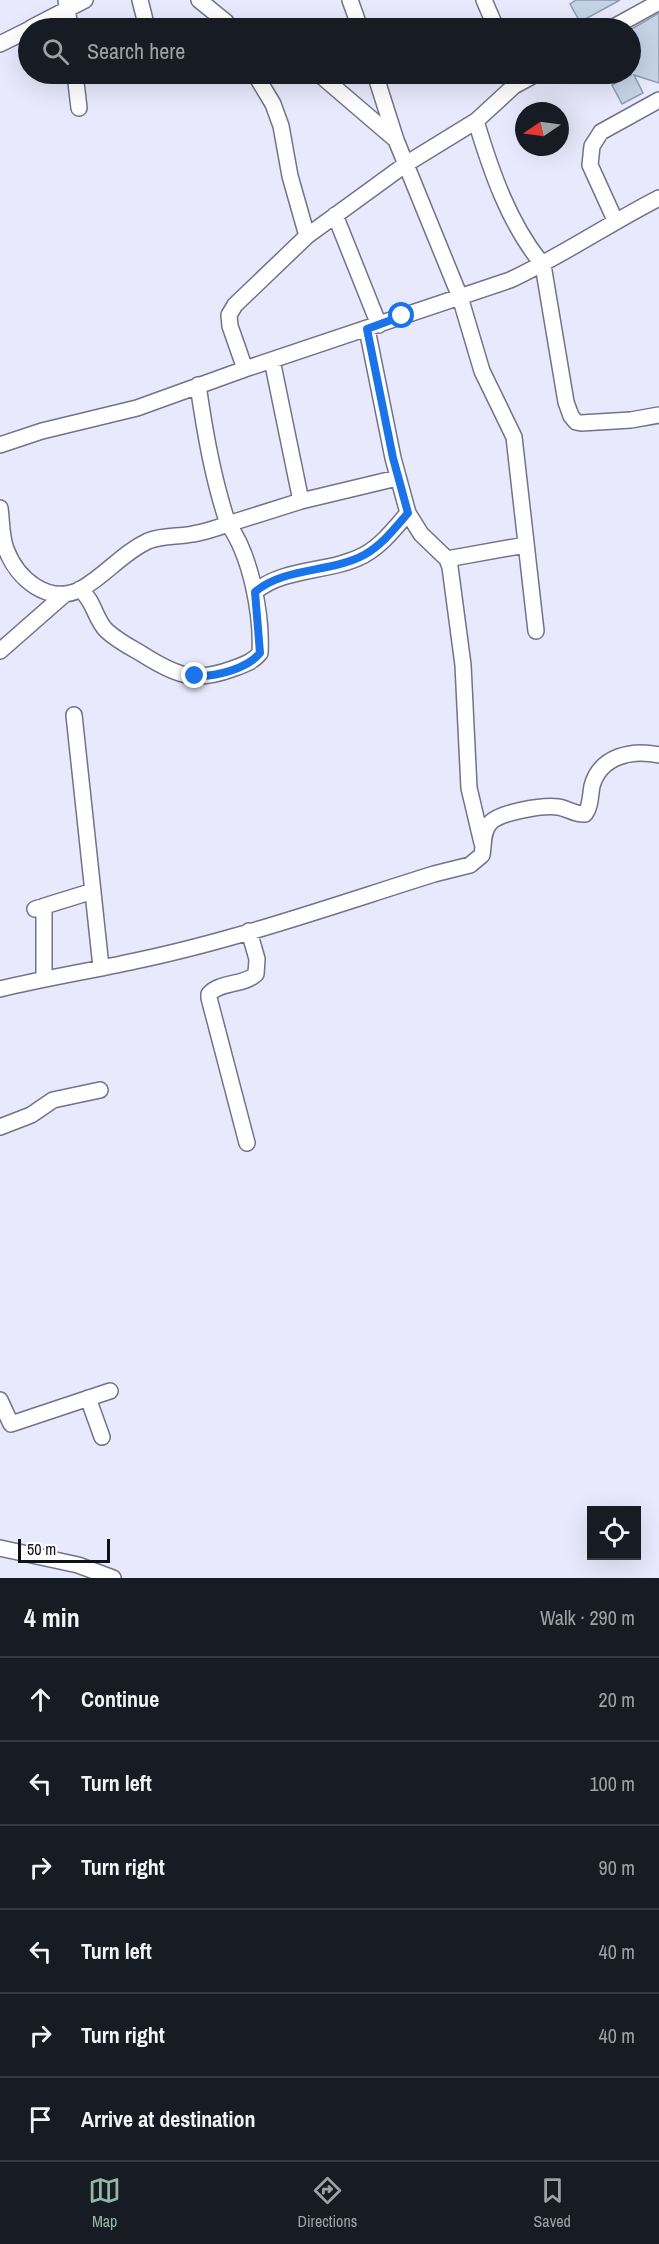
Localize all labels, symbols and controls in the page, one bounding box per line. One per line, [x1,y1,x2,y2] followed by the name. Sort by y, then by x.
[18,18,641,84] search box
[39,35,72,68] icon: search
[87,36,185,66] text: Search here
[515,102,569,156] north arrow
[388,302,414,328] route start
[181,662,207,688] route end
[587,1506,641,1560] map controls
[587,1506,641,1560] button: locate
[18,1536,110,1564] scale bar
[27,1538,56,1560] text: 50 m
[24,1600,80,1635] text: 4 min
[540,1604,635,1631] text: Walk · 290 m
[24,1683,57,1716] icon: ahead
[81,1684,159,1714] text: Continue
[599,1686,635,1713] text: 20 m
[24,1767,57,1800] icon: left
[81,1768,152,1798] text: Turn left
[589,1770,635,1797] text: 100 m
[24,1851,57,1884] icon: right
[81,1852,165,1882] text: Turn right
[599,1854,635,1881] text: 90 m
[24,1935,57,1968] icon: left
[81,1936,152,1966] text: Turn left
[599,1938,635,1965] text: 40 m
[24,2019,57,2052] icon: right
[81,2020,165,2050] text: Turn right
[599,2022,635,2049] text: 40 m
[24,2103,57,2136] icon: arrive
[81,2104,255,2134] text: Arrive at destination
[88,2174,121,2232] tab: Map
[297,2174,357,2232] tab: Directions
[534,2174,571,2232] tab: Saved

